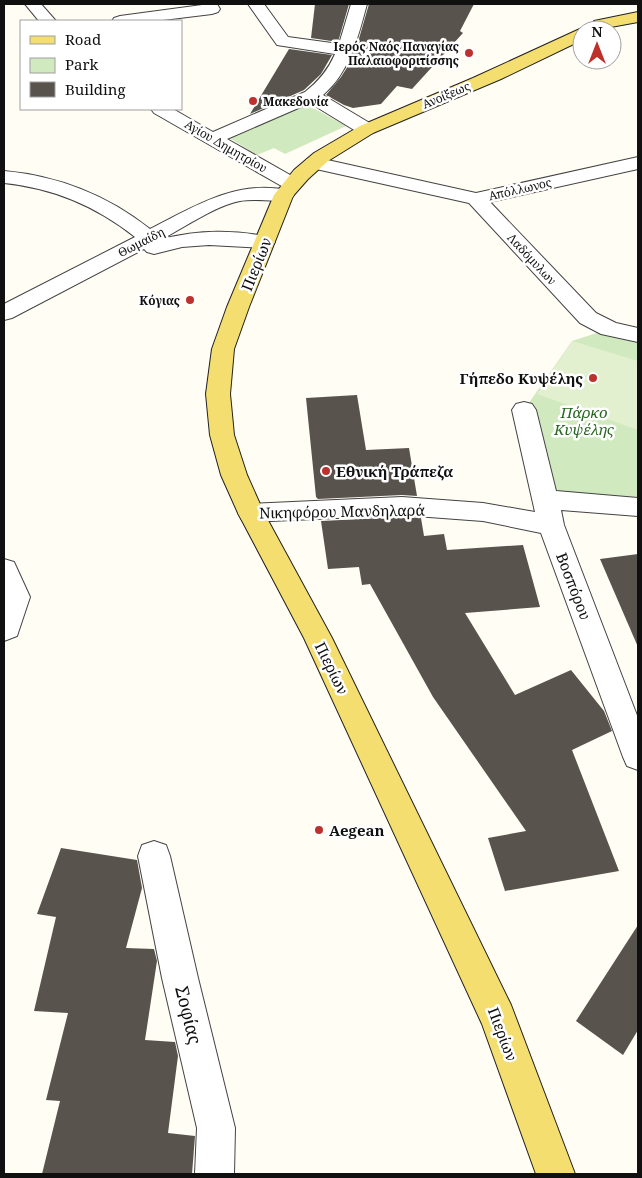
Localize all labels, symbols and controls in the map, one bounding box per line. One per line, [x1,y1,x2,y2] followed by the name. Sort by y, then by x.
[20,20,182,110] legend
[572,20,622,70] north arrow
[591,22,603,41] text: N
[65,29,101,49] text: Road
[334,38,459,69] place label: Ιερός Ναός Παναγίας Παλαιοφοριτίσσης
[463,47,475,59] marker: Ιερός Ναός Παναγίας Παλαιοφοριτίσσης
[65,54,99,74] text: Park
[419,77,473,113] street label: Ανοίξεως
[65,79,126,99] text: Building
[263,93,329,110] place label: Μακεδονία
[247,95,259,107] marker: Μακεδονία
[182,116,270,176] street label: Αγίου Δημητρίου
[487,173,553,204] street label: Απόλλωνος
[115,223,167,261] street label: Θωμαίδη
[504,229,560,289] street label: Λαδόμυλων
[236,234,276,294] street label: Πιερίων
[139,292,180,309] place label: Κόγιας
[184,294,196,306] marker: Κόγιας
[459,368,583,388] place label: Γήπεδο Κυψέλης
[587,372,599,384] marker: Γήπεδο Κυψέλης
[553,402,615,439] park label: Πάρκο Κυψέλης
[336,461,453,481] place label: Εθνική Τράπεζα
[320,465,332,477] marker: Εθνική Τράπεζα
[259,500,425,522] street label: Νικηφόρου Μανδηλαρά
[552,549,596,623] street label: Βοσπόρου
[311,638,353,698] street label: Πιερίων
[329,820,385,840] place label: Aegean
[313,824,325,836] marker: Aegean
[170,983,208,1047] street label: Σοφίας
[484,1004,522,1064] street label: Πιερίων

